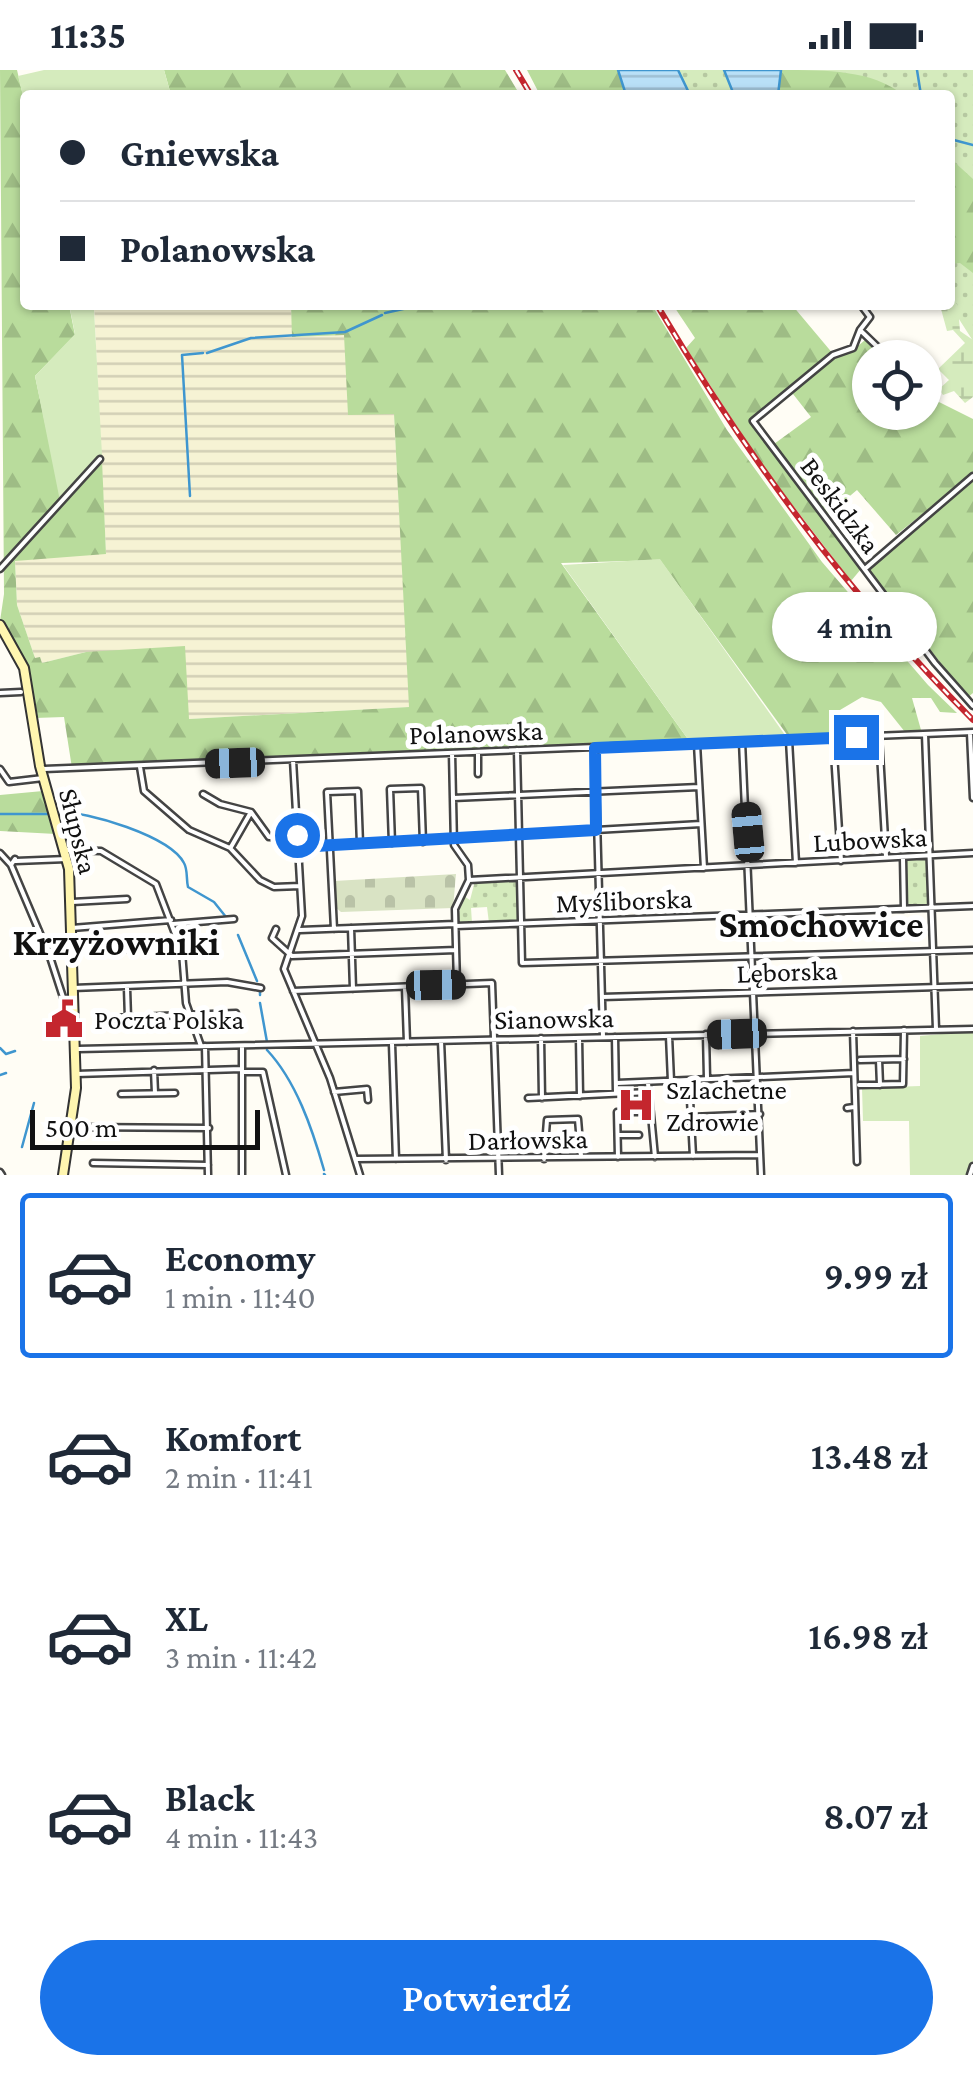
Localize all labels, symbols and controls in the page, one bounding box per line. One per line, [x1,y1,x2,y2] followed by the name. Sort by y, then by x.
[50,14,126,56] text: 11:35
[120,132,279,174] text: Gniewska
[120,228,315,270] text: Polanowska
[852,340,942,430] map controls
[852,340,942,430] button: locate
[794,451,887,559] street label: Beskidzka
[774,592,938,662] callout: 4 min
[816,609,893,645] text: 4 min
[408,715,544,750] street label: Polanowska
[834,715,879,760] route end
[204,747,266,779] car
[53,785,104,877] street label: Słupska
[730,801,766,863] car
[275,813,320,858] route start
[812,821,928,858] street label: Lubowska
[555,883,693,918] street label: Myśliborska
[718,903,924,945] district label: Smochowice
[13,921,219,963] district label: Krzyżowniki
[736,954,838,989] street label: Lęborska
[406,969,466,1001] car
[43,998,85,1040] public building icon: Poczta Polska
[494,1002,614,1035] street label: Sianowska
[94,1004,244,1035] place label: Poczta Polska
[706,1018,768,1050] car
[666,1074,787,1137] place label: Szlachetne Zdrowie
[615,1084,657,1126] hospital icon: Szlachetne Zdrowie
[30,1105,260,1150] scale bar
[45,1112,118,1143] text: 500 m
[468,1123,588,1156] street label: Darłowska
[45,1231,135,1321] icon: car
[165,1237,315,1279] text: Economy
[824,1255,928,1297] text: 9.99 zł
[165,1279,316,1315] text: 1 min · 11:40
[45,1411,135,1501] icon: car
[165,1417,301,1459] text: Komfort
[811,1435,928,1477] text: 13.48 zł
[165,1459,313,1495] text: 2 min · 11:41
[45,1591,135,1681] icon: car
[165,1597,208,1639] text: XL
[808,1615,928,1657] text: 16.98 zł
[165,1639,317,1675] text: 3 min · 11:42
[45,1771,135,1861] icon: car
[165,1777,254,1819] text: Black
[823,1795,928,1837] text: 8.07 zł
[165,1819,318,1855] text: 4 min · 11:43
[40,1940,933,2055] button: Potwierdź

